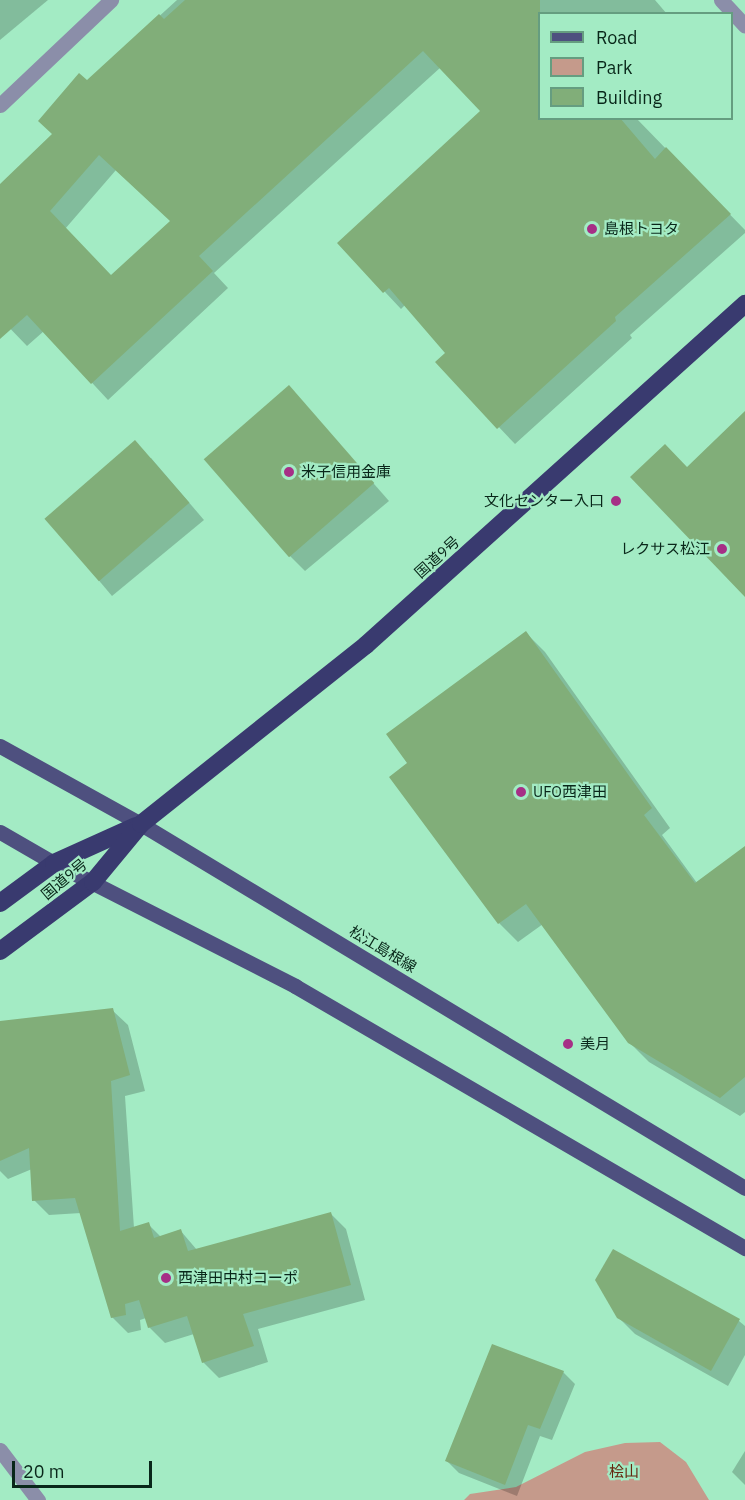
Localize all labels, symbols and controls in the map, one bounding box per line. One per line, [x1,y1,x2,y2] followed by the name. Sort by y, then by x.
[538,12,733,120] legend
[596,26,637,49] text: Road
[596,56,632,79] text: Park
[596,86,662,109] text: Building
[604,220,679,238] place label: 島根トヨタ
[585,222,599,236] marker: 島根トヨタ
[301,463,391,481] place label: 米子信用金庫
[282,465,296,479] marker: 米子信用金庫
[484,492,604,510] place label: 文化センター入口
[609,494,623,508] marker: 文化センター入口
[411,532,463,582] street label: 国道9号
[620,540,710,558] place label: レクサス松江
[715,542,729,556] marker: レクサス松江
[533,783,607,801] place label: UFO西津田
[514,785,528,799] marker: UFO西津田
[38,855,90,903] street label: 国道9号
[346,922,420,976] street label: 松江島根線
[580,1035,610,1053] place label: 美月
[561,1037,575,1051] marker: 美月
[178,1269,298,1287] place label: 西津田中村コーポ
[159,1271,173,1285] marker: 西津田中村コーポ
[15,1449,154,1487] scale bar
[23,1460,65,1483] text: 20 m
[609,1463,639,1481] park label: 桧山

